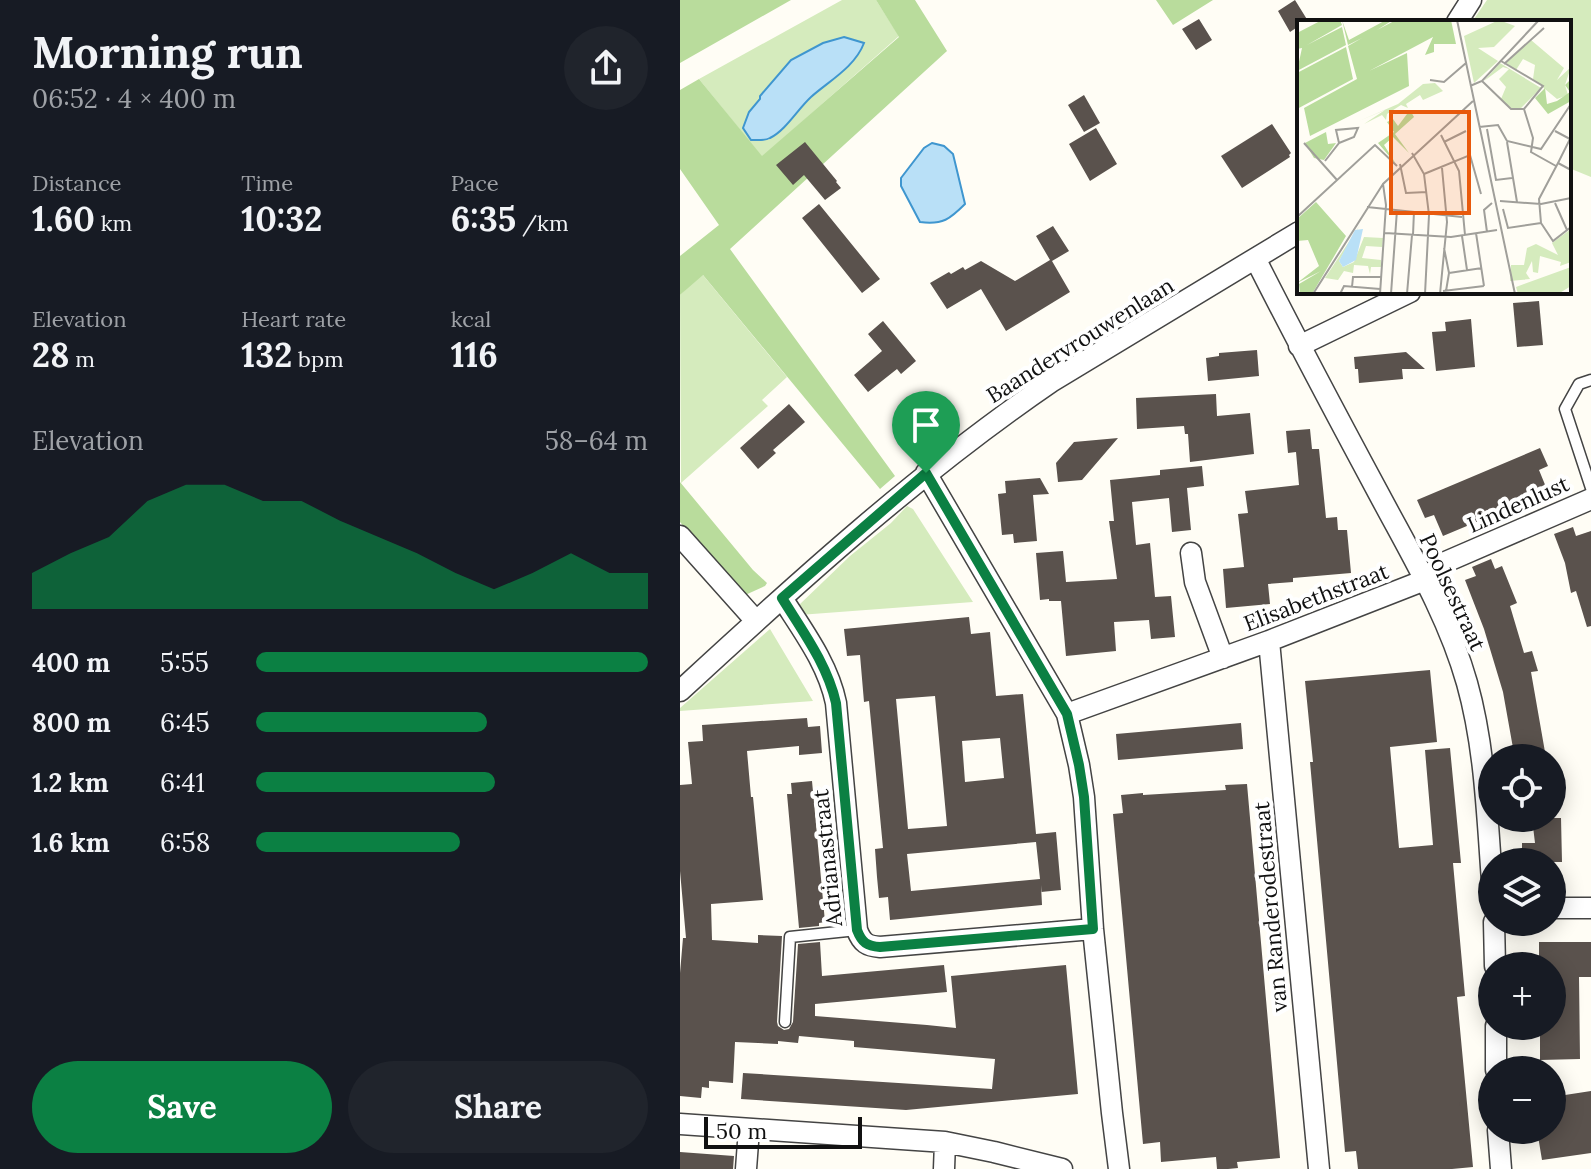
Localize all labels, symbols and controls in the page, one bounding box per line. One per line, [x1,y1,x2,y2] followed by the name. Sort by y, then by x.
[1297,20,1571,294] inset map
[32,24,303,80] text: Morning run
[564,26,648,110] button: share
[32,82,236,115] text: 06:52 · 4 × 400 m
[32,169,122,197] text: Distance
[241,169,293,197] text: Time
[451,169,499,197] text: Pace
[32,197,95,240] text: 1.60
[241,197,322,240] text: 10:32
[451,197,516,240] text: 6:35
[95,209,132,237] text: km
[516,209,569,237] text: /km
[981,271,1179,409] street label: Baandervrouwenlaan
[32,305,127,333] text: Elevation
[241,305,346,333] text: Heart rate
[451,305,491,333] text: kcal
[32,333,70,376] text: 28
[241,333,292,376] text: 132
[451,333,498,376] text: 116
[70,345,95,373] text: m
[292,345,344,373] text: bpm
[892,391,960,473] pin
[904,403,948,447] icon: arrive
[32,424,144,457] text: Elevation
[545,424,648,457] text: 58–64 m
[1463,469,1574,539] street label: Lindenlust
[1414,529,1493,655] street label: Poolsestraat
[1240,556,1393,637] street label: Elisabethstraat
[32,646,110,679] text: 400 m
[160,646,209,679] text: 5:55
[32,706,111,739] text: 800 m
[160,706,210,739] text: 6:45
[1478,744,1566,1144] map controls
[1478,744,1566,832] button: locate
[32,766,109,799] text: 1.2 km
[160,766,205,799] text: 6:41
[806,788,848,929] street label: Adrianastraat
[1247,800,1293,1014] street label: van Randerodestraat
[32,826,110,859] text: 1.6 km
[160,826,210,859] text: 6:58
[1478,848,1566,936] button: layers
[1478,952,1566,1040] button: +
[1478,1056,1566,1144] button: −
[32,1061,332,1153] button: Save
[348,1061,648,1153] button: Share
[704,1113,862,1149] scale bar
[716,1117,767,1145] text: 50 m

